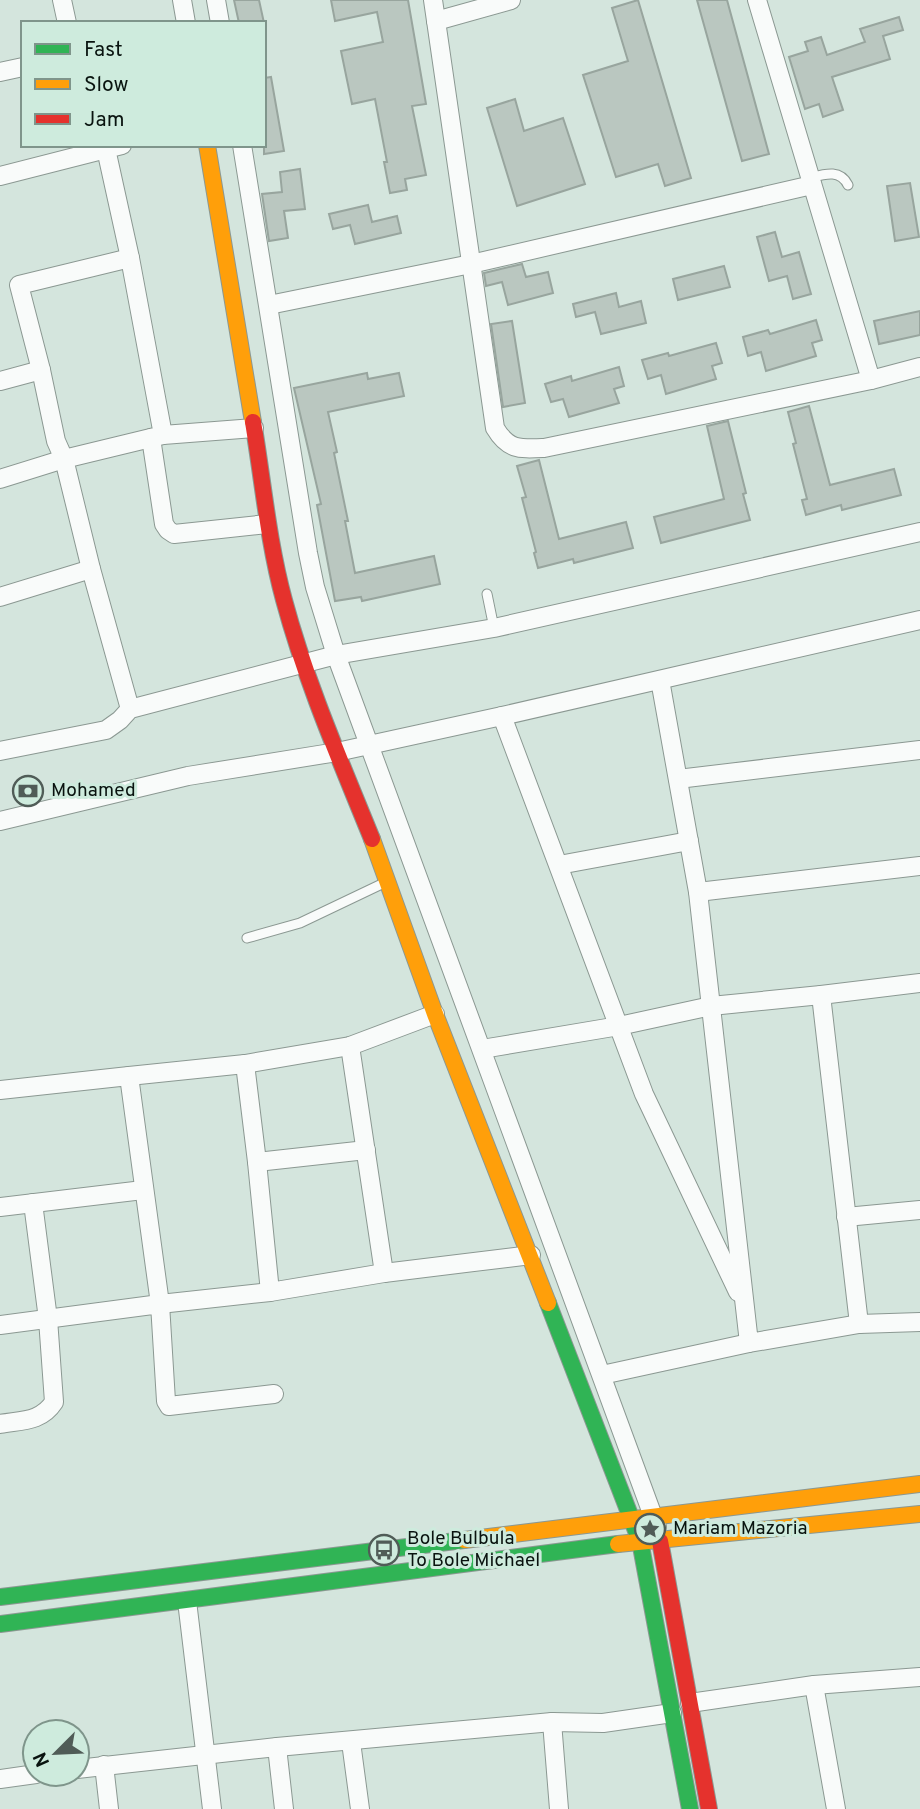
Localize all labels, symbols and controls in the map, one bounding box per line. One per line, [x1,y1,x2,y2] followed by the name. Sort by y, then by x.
[21,21,266,147] legend
[84,37,123,64] text: Fast
[84,72,129,99] text: Slow
[84,107,125,134] text: Jam
[11,774,45,808] bank icon: Mohamed
[51,779,136,803] place label: Mohamed
[633,1512,667,1546] place icon: Mariam Mazoria
[673,1517,808,1541] place label: Mariam Mazoria
[407,1527,540,1573] place label: Bole Bulbula To Bole Michael
[367,1533,401,1567] bus stop icon: Bole Bulbula To Bole Michael
[21,1718,91,1788] north arrow
[29,1748,56,1770] text: N

